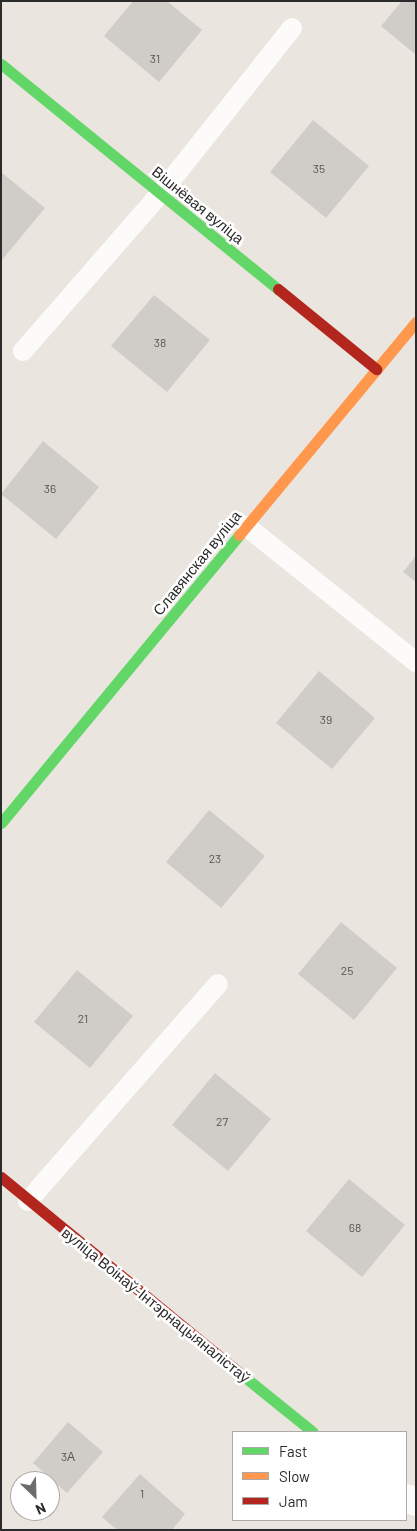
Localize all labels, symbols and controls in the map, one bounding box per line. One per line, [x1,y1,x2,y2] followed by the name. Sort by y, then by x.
[150,52,160,66] house number: 31
[148,162,248,248] street label: Вішнёвая вуліца
[313,162,325,176] house number: 35
[154,336,166,350] house number: 38
[44,482,56,496] house number: 36
[149,507,245,619] street label: Славянская вуліца
[320,713,332,727] house number: 39
[209,852,221,866] house number: 23
[341,964,353,978] house number: 25
[78,1012,88,1026] house number: 21
[216,1115,228,1129] house number: 27
[349,1221,361,1235] house number: 68
[58,1224,254,1386] street label: вуліца Воінаў-Інтэрнацыяналістаў
[232,1431,407,1521] legend
[279,1442,307,1460] text: Fast
[61,1450,75,1464] house number: 3А
[279,1467,310,1485] text: Slow
[10,1471,60,1521] north arrow
[140,1487,144,1501] house number: 1
[279,1492,308,1510] text: Jam
[33,1500,49,1519] text: N

